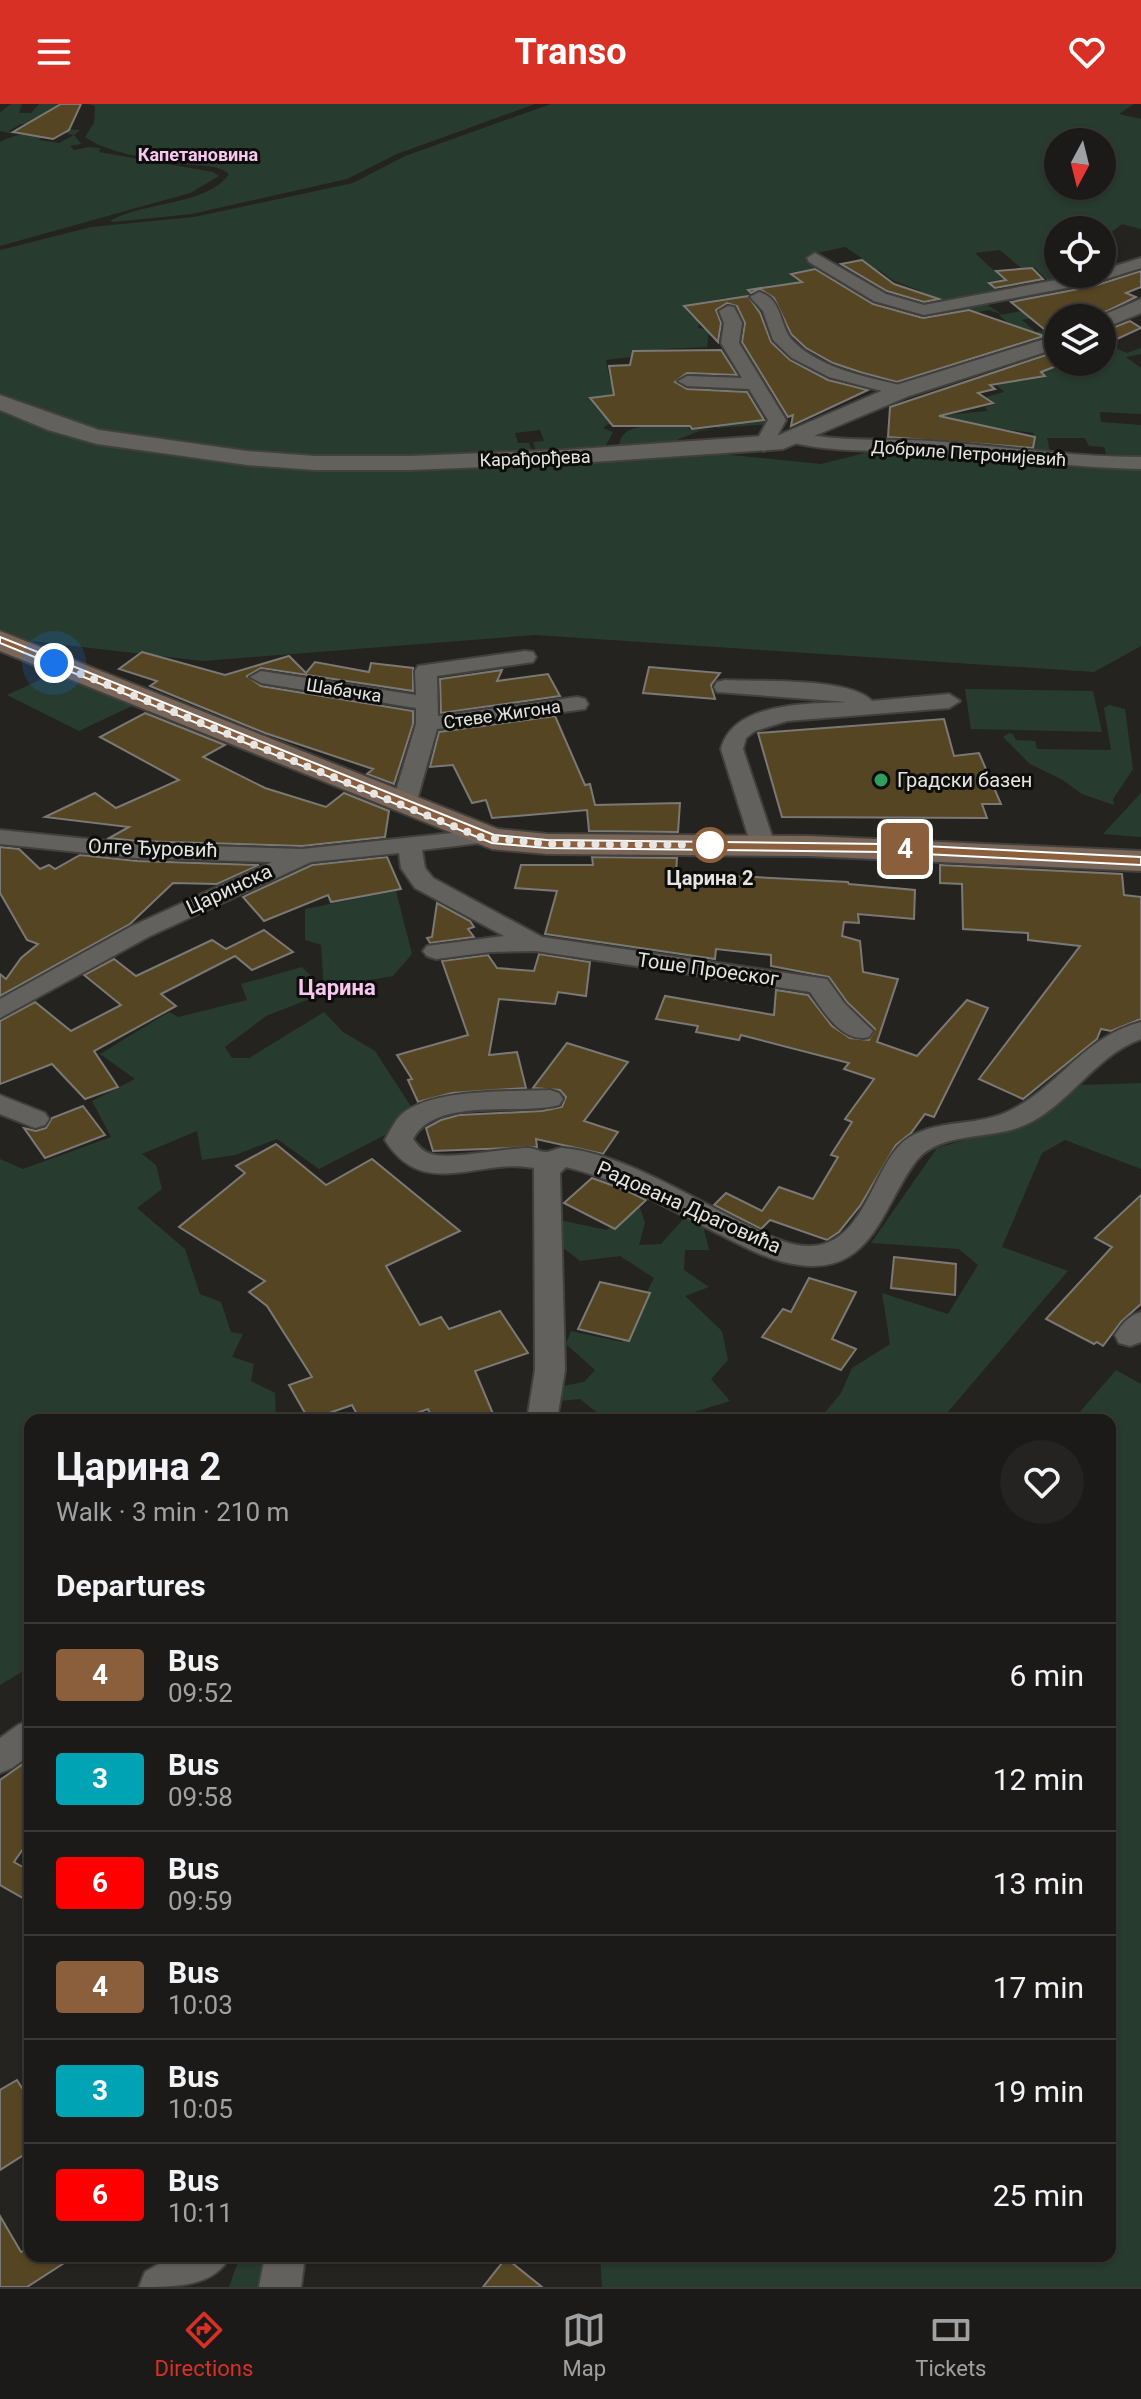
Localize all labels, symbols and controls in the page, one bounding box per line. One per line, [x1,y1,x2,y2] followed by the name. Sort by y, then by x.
[32,30,76,74] icon: menu
[1065,30,1109,74] icon: heart
[515,31,626,73] text: Transo
[1044,128,1116,200] north arrow
[1044,128,1116,376] map controls
[138,144,259,165] district label: Капетановина
[1044,216,1116,288] button: locate
[1044,304,1116,376] button: layers
[871,436,1067,470] street label: Добриле Петронијевић
[479,446,591,470] street label: Карађорђева
[34,643,74,683] your location
[305,674,383,706] street label: Шабачка
[442,695,562,733] street label: Стеве Жигона
[897,768,1032,792] place label: Градски базен
[872,771,890,789] marker: Градски базен
[879,823,931,875] line badge: 4
[693,828,727,862] marker: Царина 2
[897,832,913,865] text: 4
[88,834,218,862] street label: Олге Ђуровић
[182,859,276,919] street label: Царинска
[667,866,753,890] place label: Царина 2
[636,947,781,991] street label: Тоше Проеског
[298,975,376,1000] district label: Царина
[593,1156,785,1258] street label: Радована Драговића
[1000,1440,1084,1524] button: heart
[56,1445,221,1489] text: Царина 2
[56,1497,289,1527] text: Walk · 3 min · 210 m
[56,1568,206,1603] text: Departures
[168,1643,219,1678] text: Bus
[92,1658,108,1691] text: 4
[1010,1658,1084,1693] text: 6 min
[168,1678,233,1708] text: 09:52
[168,1747,219,1782] text: Bus
[92,1762,108,1795] text: 3
[993,1762,1084,1797] text: 12 min
[168,1782,233,1812] text: 09:58
[168,1851,219,1886] text: Bus
[92,1866,108,1899] text: 6
[993,1866,1084,1901] text: 13 min
[168,1886,233,1916] text: 09:59
[168,1955,219,1990] text: Bus
[92,1970,108,2003] text: 4
[993,1970,1084,2005] text: 17 min
[168,1990,233,2020] text: 10:03
[168,2059,219,2094] text: Bus
[92,2074,108,2107] text: 3
[993,2074,1084,2109] text: 19 min
[168,2094,233,2124] text: 10:05
[168,2163,219,2198] text: Bus
[92,2178,108,2211] text: 6
[993,2178,1084,2213] text: 25 min
[168,2198,233,2228] text: 10:11
[155,2308,253,2381] tab: Directions
[562,2308,606,2381] tab: Map
[915,2308,986,2381] tab: Tickets

